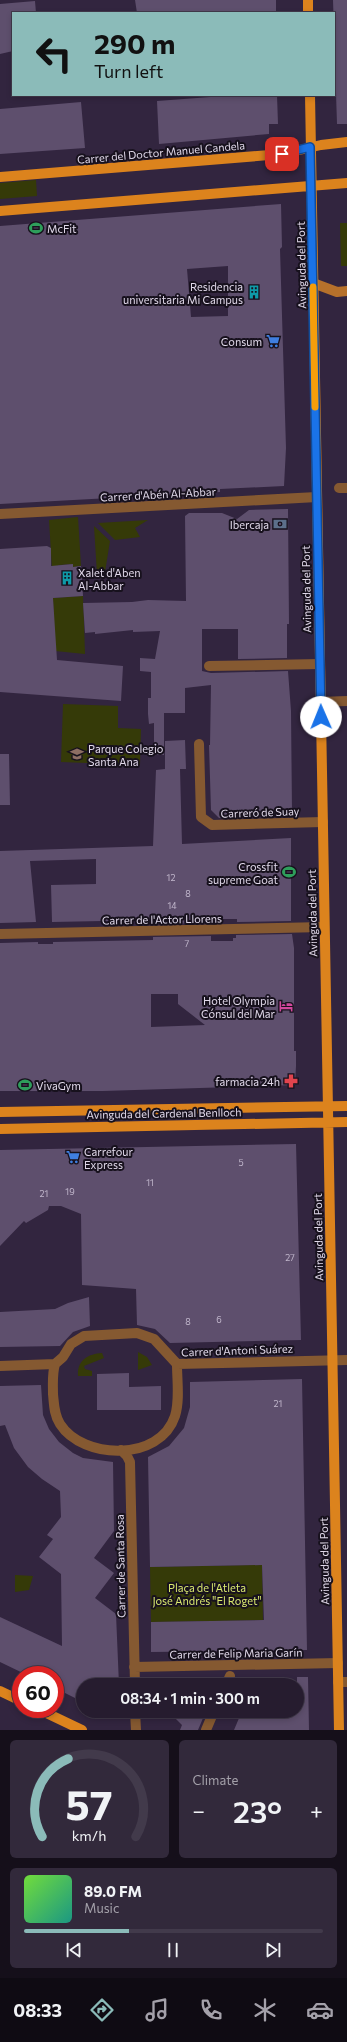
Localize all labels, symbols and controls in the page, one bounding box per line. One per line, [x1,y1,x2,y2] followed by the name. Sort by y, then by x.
[94,26,175,60] text: 290 m
[28,28,80,80] icon: left
[94,60,163,82] text: Turn left
[265,137,299,171] pin
[77,138,245,166] street label: Carrer del Doctor Manuel Candela
[271,143,293,165] icon: arrive
[28,220,44,236] sports icon: McFit
[294,221,308,309] street label: Avinguda del Port
[47,222,77,235] place label: McFit
[123,280,243,306] place label: Residencia universitaria Mi Campus
[246,284,262,300] building icon: Residencia universitaria Mi Campus
[265,333,281,349] supermarket icon: Consum
[221,335,262,348] place label: Consum
[100,484,217,504] street label: Carrer d'Abén Al-Abbar
[272,516,288,532] bank icon: Ibercaja
[230,518,269,531] place label: Ibercaja
[299,545,313,633] street label: Avinguda del Port
[78,566,141,592] place label: Xalet d'Aben Al-Abbar
[59,570,75,586] building icon: Xalet d'Aben Al-Abbar
[300,696,342,738] position arrow
[88,742,164,768] place label: Parque Colegio Santa Ana
[69,746,85,762] school or university icon: Parque Colegio Santa Ana
[220,804,300,820] street label: Carreró de Suay
[208,860,278,886] place label: Crossfit supreme Goat
[281,864,297,880] sports icon: Crossfit supreme Goat
[305,869,319,957] street label: Avinguda del Port
[167,872,175,883] house number: 12
[185,888,191,899] house number: 8
[167,900,177,911] house number: 14
[102,911,222,927] street label: Carrer de l'Actor Llorens
[185,938,190,949] house number: 7
[201,994,276,1020] place label: Hotel Olympia Cónsul del Mar
[278,998,294,1014] hotel icon: Hotel Olympia Cónsul del Mar
[283,1073,299,1089] pharmacy icon: farmacia 24h
[215,1075,280,1088] place label: farmacia 24h
[17,1077,33,1093] sports icon: VivaGym
[36,1079,81,1092] place label: VivaGym
[86,1105,242,1121] street label: Avinguda del Cardenal Benlloch
[84,1145,133,1171] place label: Carrefour Express
[65,1149,81,1165] supermarket icon: Carrefour Express
[238,1157,244,1168] house number: 5
[146,1177,154,1188] house number: 11
[65,1186,75,1197] house number: 19
[40,1188,48,1199] house number: 21
[311,1193,325,1281] street label: Avinguda del Port
[285,1252,295,1263] house number: 27
[216,1314,222,1325] house number: 6
[185,1316,191,1327] house number: 8
[181,1342,294,1358] street label: Carrer d'Antoni Suárez
[274,1398,282,1409] house number: 21
[113,1514,127,1618] street label: Carrer de Santa Rosa
[317,1517,331,1605] street label: Avinguda del Port
[152,1581,262,1608] park label: Plaça de l'Atleta José Andrés "El Roget"
[169,1645,303,1661] street label: Carrer de Felip Maria Garín
[12,1666,64,1718] speed limit sign: 60
[120,1689,260,1707] text: 08:34 · 1 min · 300 m
[193,1772,238,1788] text: Climate
[66,1778,113,1829] text: 57
[233,1792,282,1829] text: 23°
[193,1797,205,1824] text: −
[310,1797,323,1824] text: +
[72,1826,107,1844] text: km/h
[84,1882,142,1900] text: 89.0 FM
[84,1900,119,1916] text: Music
[63,1939,85,1961] icon: previous
[162,1939,184,1961] icon: pause
[262,1939,284,1961] icon: next
[88,1996,116,2024] icon: directions
[143,1996,171,2024] icon: music
[197,1996,225,2024] icon: phone
[251,1996,279,2024] icon: climate
[306,1996,334,2024] icon: car
[13,1999,62,2021] text: 08:33

